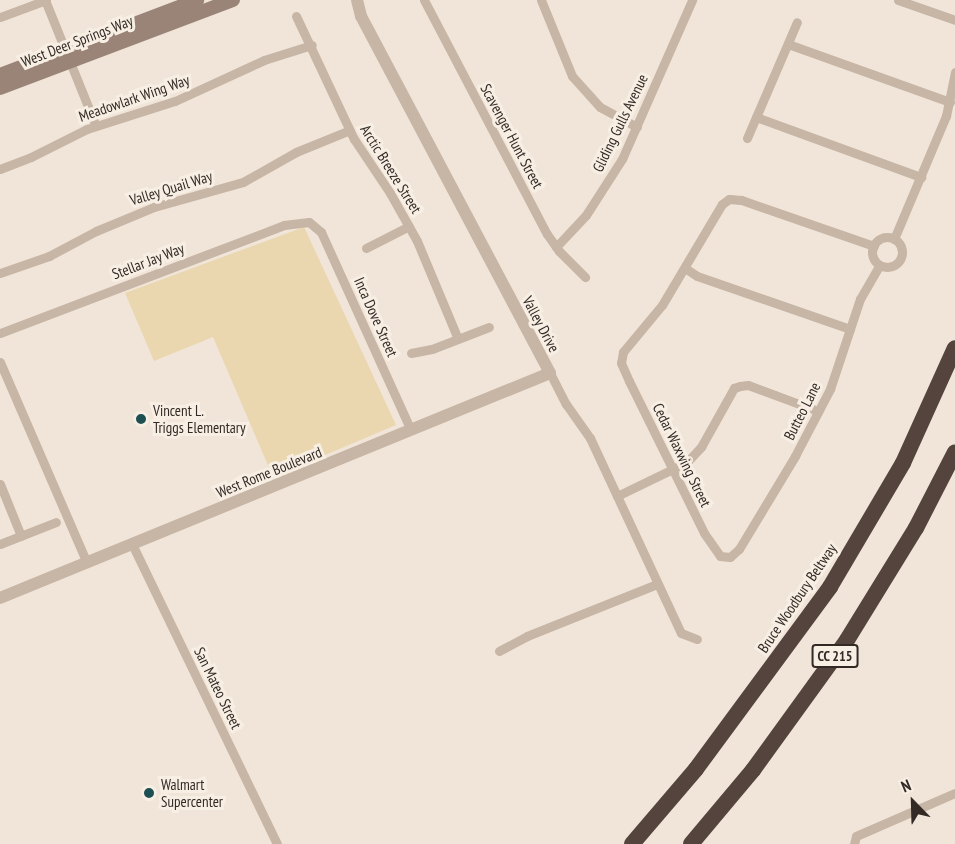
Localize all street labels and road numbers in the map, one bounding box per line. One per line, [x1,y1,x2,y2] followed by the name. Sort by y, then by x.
[19,11,135,71] street label: West Deer Springs Way
[76,70,192,126] street label: Meadowlark Wing Way
[588,71,652,175] street label: Gliding Gulls Avenue
[477,81,547,191] street label: Scavenger Hunt Street
[356,121,426,217] street label: Arctic Breeze Street
[127,167,215,209] street label: Valley Quail Way
[109,239,187,283] street label: Stellar Jay Way
[350,274,402,360] street label: Inca Dove Street
[519,293,563,355] street label: Valley Drive
[780,379,824,443] street label: Butteo Lane
[649,400,715,510] street label: Cedar Waxwing Street
[214,443,324,501] street label: West Rome Boulevard
[754,540,840,656] street label: Bruce Woodbury Beltway
[191,644,245,732] street label: San Mateo Street
[811,645,859,667] road number: CC 215

